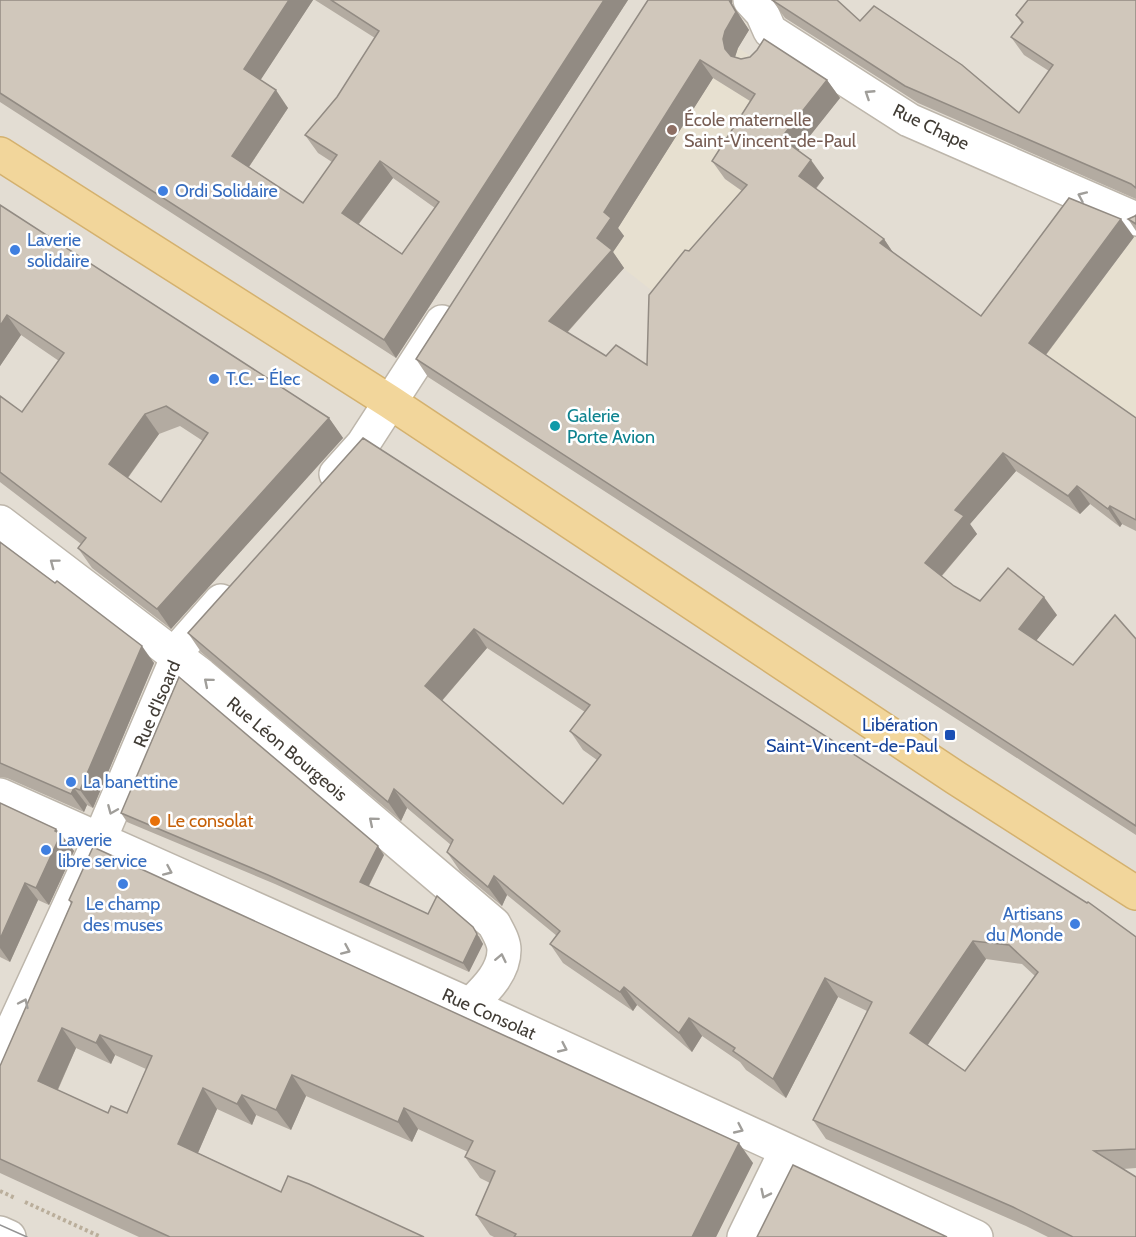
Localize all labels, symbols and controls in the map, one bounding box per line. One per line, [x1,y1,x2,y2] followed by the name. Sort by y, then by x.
[865,90,875,102] one-way arrow
[889,99,973,155] street label: Rue Chape
[684,109,857,152] place label: École maternelle Saint-Vincent-de-Paul
[665,123,679,137] marker: École maternelle Saint-Vincent-de-Paul
[175,180,278,202] place label: Ordi Solidaire
[156,184,170,198] marker: Ordi Solidaire
[1078,191,1089,203] one-way arrow
[27,229,90,272] place label: Laverie solidaire
[8,243,22,257] marker: Laverie solidaire
[226,368,300,390] place label: T.C. - Élec
[207,372,221,386] marker: T.C. - Élec
[567,405,655,448] place label: Galerie Porte Avion
[548,419,562,433] marker: Galerie Porte Avion
[49,559,60,570] one-way arrow
[129,657,185,751] street label: Rue d'Isoard
[204,678,215,689] one-way arrow
[222,692,352,806] street label: Rue Léon Bourgeois
[766,714,939,757] place label: Libération Saint-Vincent-de-Paul
[943,728,957,742] marker: Libération Saint-Vincent-de-Paul
[83,771,178,793] place label: La banettine
[64,775,78,789] marker: La banettine
[107,803,119,814] one-way arrow
[167,810,253,832] place label: Le consolat
[148,814,162,828] marker: Le consolat
[369,818,380,829] one-way arrow
[58,829,147,872] place label: Laverie libre service
[39,843,53,857] marker: Laverie libre service
[162,864,173,876] one-way arrow
[116,877,130,891] marker: Le champ des muses
[83,893,163,936] place label: Le champ des muses
[986,903,1063,946] place label: Artisans du Monde
[1068,917,1082,931] marker: Artisans du Monde
[340,943,351,955] one-way arrow
[494,953,507,963] one-way arrow
[439,984,539,1044] street label: Rue Consolat
[17,998,29,1009] one-way arrow
[556,1040,567,1052] one-way arrow
[733,1122,744,1134] one-way arrow
[761,1188,773,1199] one-way arrow

